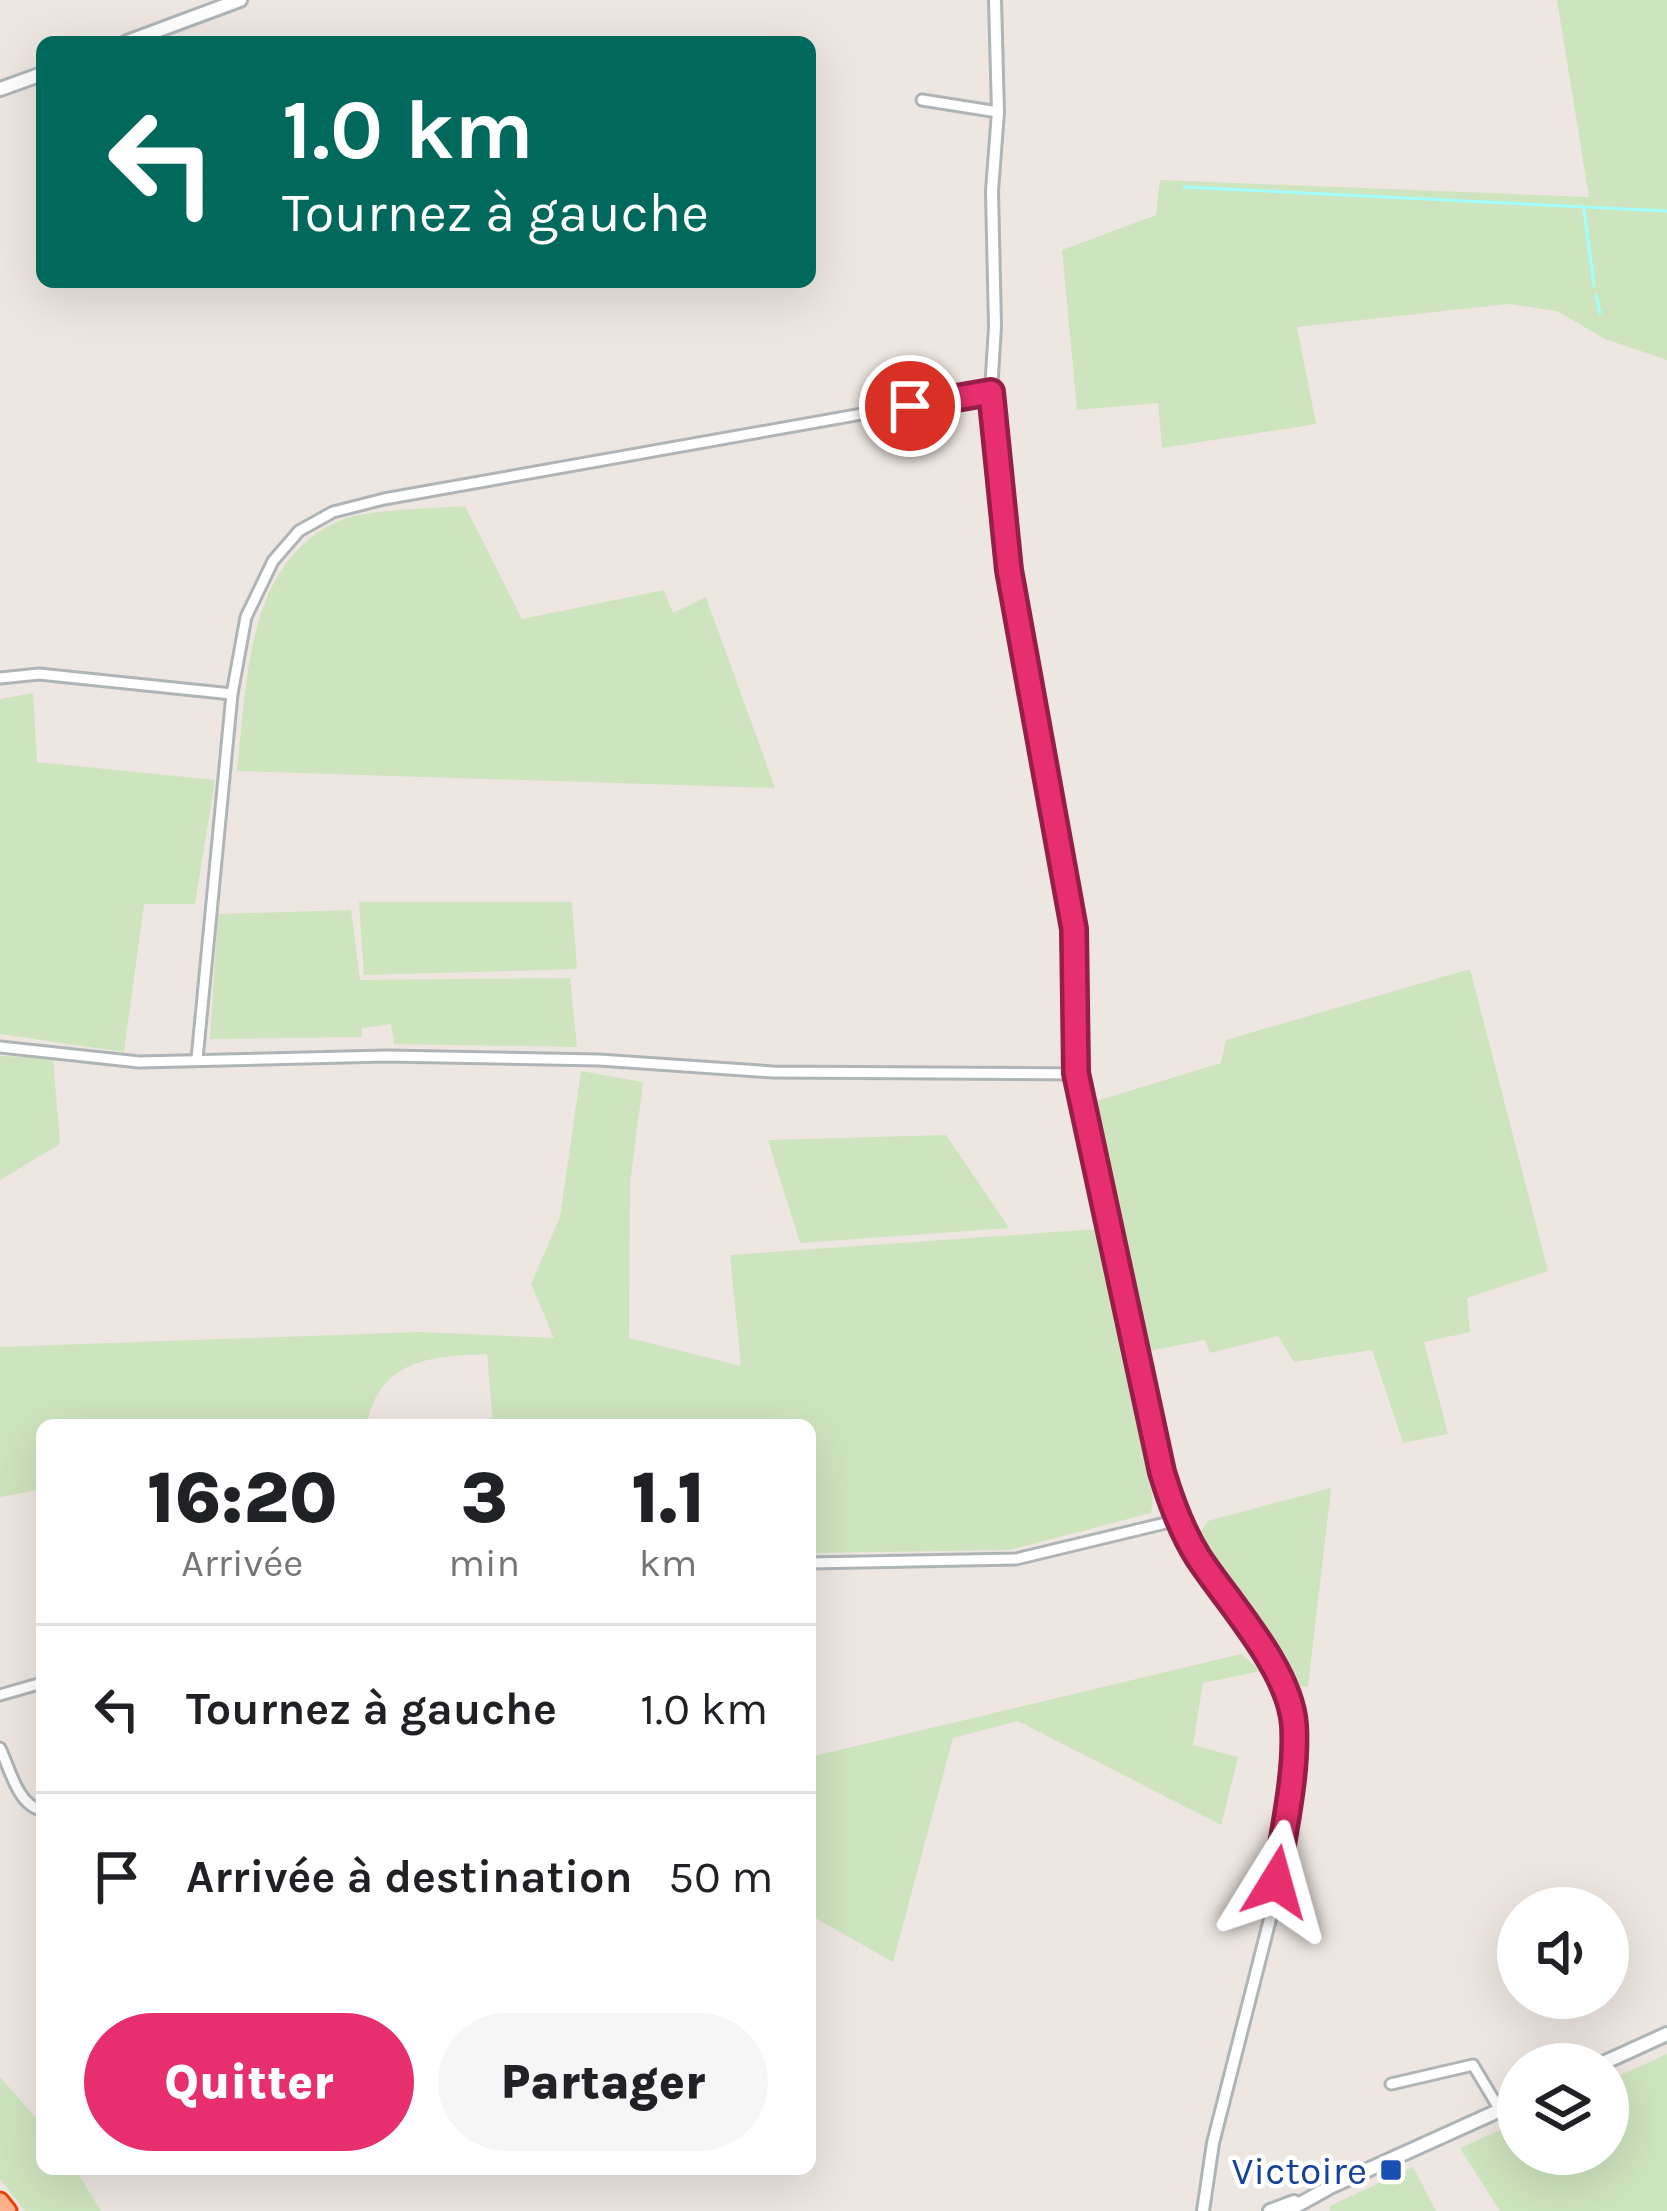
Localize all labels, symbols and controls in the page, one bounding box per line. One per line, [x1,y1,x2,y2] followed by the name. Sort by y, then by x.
[282,81,534,179] text: 1.0 km
[84,84,240,240] icon: left
[282,181,709,245] text: Tournez à gauche
[859,355,961,457] pin
[877,373,943,439] icon: arrive
[147,1456,337,1540] text: 16:20
[461,1456,508,1540] text: 3
[631,1456,705,1540] text: 1.1
[181,1540,303,1586] text: Arrivée
[449,1540,520,1586] text: min
[639,1540,697,1586] text: km
[84,1676,150,1742] icon: left
[186,1683,557,1735] text: Tournez à gauche
[640,1683,768,1735] text: 1.0 km
[1213,1819,1339,1945] position arrow
[84,1844,150,1910] icon: arrive
[186,1851,633,1903] text: Arrivée à destination
[669,1851,773,1903] text: 50 m
[1497,1887,1629,2175] map controls
[1497,1887,1629,2019] button: sound
[84,2013,414,2151] button: Quitter
[438,2013,768,2151] button: Partager
[1497,2043,1629,2175] button: layers
[1232,2148,1367,2194] place label: Victoire
[1378,2157,1404,2183] marker: Victoire

